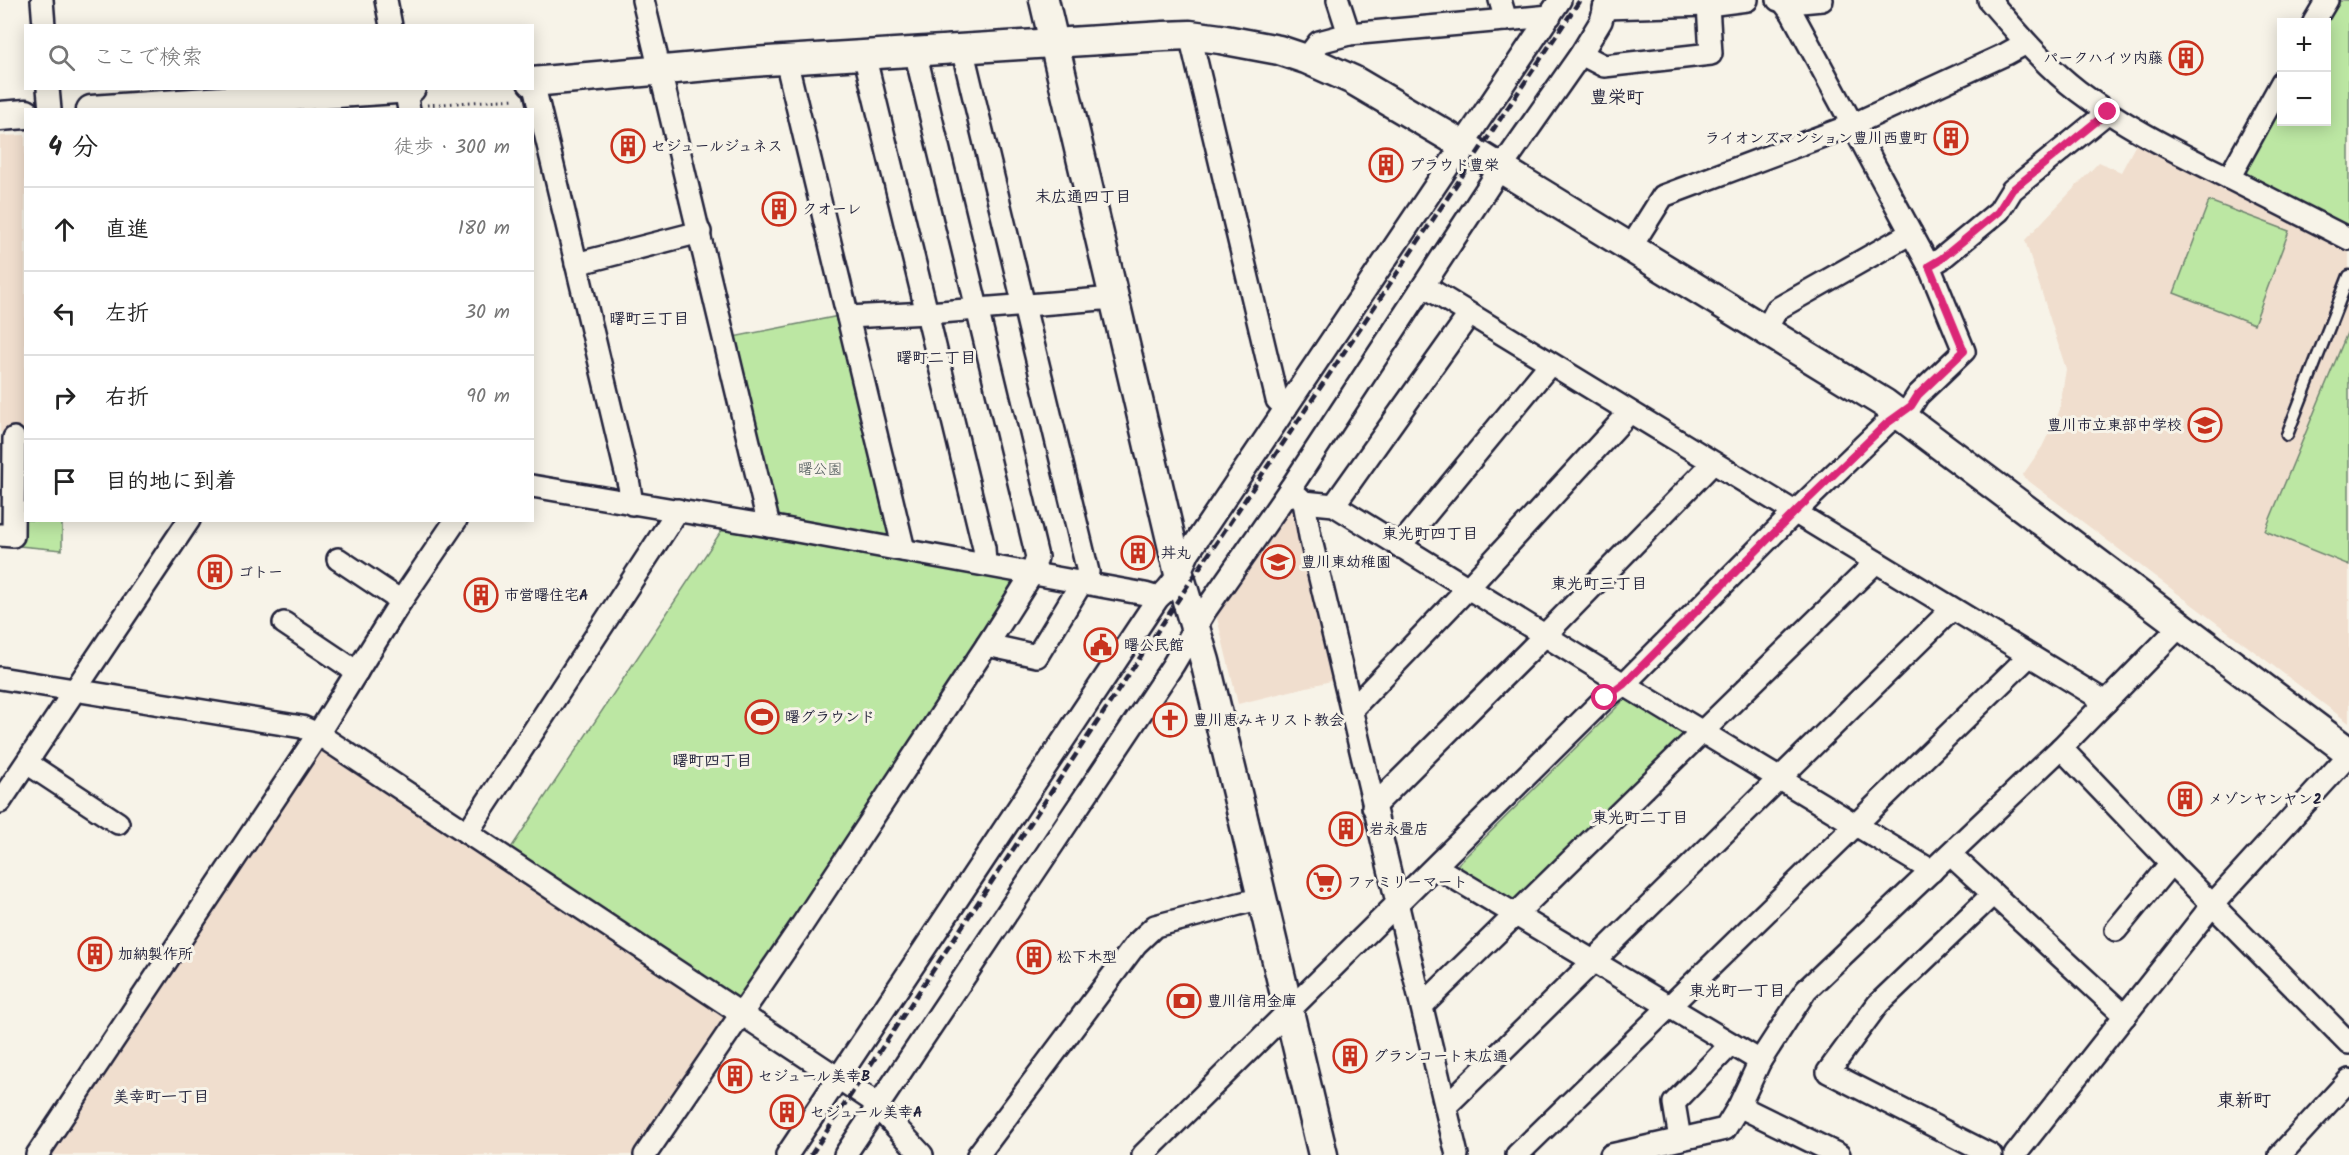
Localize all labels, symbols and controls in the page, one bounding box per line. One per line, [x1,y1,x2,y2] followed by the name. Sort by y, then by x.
[2277,18,2331,126] map controls
[2277,18,2331,72] button: +
[24,24,534,90] search box
[2168,40,2204,76] building icon: パークハイツ内藤
[45,41,78,74] icon: search
[93,41,203,76] text: ここで検索
[2043,47,2163,71] place label: パークハイツ内藤
[2277,72,2331,126] button: −
[1590,84,1644,113] district label: 豊栄町
[2094,98,2120,124] route end
[1933,120,1969,156] building icon: ライオンズマンション豊川西豊町
[48,127,98,169] text: 4 分
[1705,127,1928,151] place label: ライオンズマンション豊川西豊町
[610,128,646,164] building icon: セジュールジュネス
[394,132,510,164] text: 徒歩 · 300 m
[651,135,782,159] place label: セジュールジュネス
[1368,147,1404,183] building icon: プラウド豊栄
[1409,154,1499,178] place label: プラウド豊栄
[1035,185,1131,210] district label: 末広通四丁目
[761,191,797,227] building icon: クオーレ
[802,198,861,222] place label: クオーレ
[48,213,81,246] icon: ahead
[105,213,149,248] text: 直進
[458,213,510,245] text: 180 m
[48,297,81,330] icon: left
[105,297,149,332] text: 左折
[465,297,510,329] text: 30 m
[609,307,689,332] district label: 曙町三丁目
[896,346,976,371] district label: 曙町二丁目
[48,381,81,414] icon: right
[105,381,149,416] text: 右折
[466,381,510,413] text: 90 m
[2187,407,2223,443] school or university icon: 豊川市立東部中学校
[2047,414,2182,438] place label: 豊川市立東部中学校
[797,458,843,482] park label: 曙公園
[48,465,81,498] icon: arrive
[105,465,237,500] text: 目的地に到着
[1382,522,1478,547] district label: 東光町四丁目
[1120,535,1156,571] building icon: 丼丸
[1161,542,1191,566] place label: 丼丸
[1260,544,1296,580] school or university icon: 豊川東幼稚園
[1301,551,1391,575] place label: 豊川東幼稚園
[197,554,233,590] building icon: ゴトー
[238,561,283,585] place label: ゴトー
[1551,572,1647,597] district label: 東光町三丁目
[463,577,499,613] building icon: 市営曙住宅A
[504,584,588,608] place label: 市営曙住宅A
[1083,627,1119,663] public building icon: 曙公民館
[1124,634,1184,658] place label: 曙公民館
[1591,684,1617,710] route start
[744,699,780,735] sports icon: 曙グラウンド
[1152,702,1188,738] church icon: 豊川恵みキリスト教会
[785,706,875,730] place label: 曙グラウンド
[1193,709,1344,733] place label: 豊川恵みキリスト教会
[672,749,752,774] district label: 曙町四丁目
[2167,781,2203,817] building icon: メゾンヤンヤン2
[2208,788,2322,812] place label: メゾンヤンヤン2
[1592,806,1688,831] district label: 東光町二丁目
[1328,811,1364,847] building icon: 岩永畳店
[1369,818,1429,842] place label: 岩永畳店
[1306,864,1342,900] supermarket icon: ファミリーマート
[1347,871,1468,895] place label: ファミリーマート
[77,936,113,972] building icon: 加納製作所
[1016,939,1052,975] building icon: 松下木型
[118,943,193,967] place label: 加納製作所
[1057,946,1117,970] place label: 松下木型
[1689,979,1785,1004] district label: 東光町一丁目
[1166,983,1202,1019] bank icon: 豊川信用金庫
[1207,990,1297,1014] place label: 豊川信用金庫
[1332,1038,1368,1074] building icon: グランコート末広通
[1373,1045,1508,1069] place label: グランコート末広通
[717,1058,753,1094] building icon: セジュール美幸B
[758,1065,870,1089] place label: セジュール美幸B
[113,1085,209,1110] district label: 美幸町一丁目
[2217,1087,2271,1116] district label: 東新町
[769,1094,805,1130] building icon: セジュール美幸A
[810,1101,922,1125] place label: セジュール美幸A

